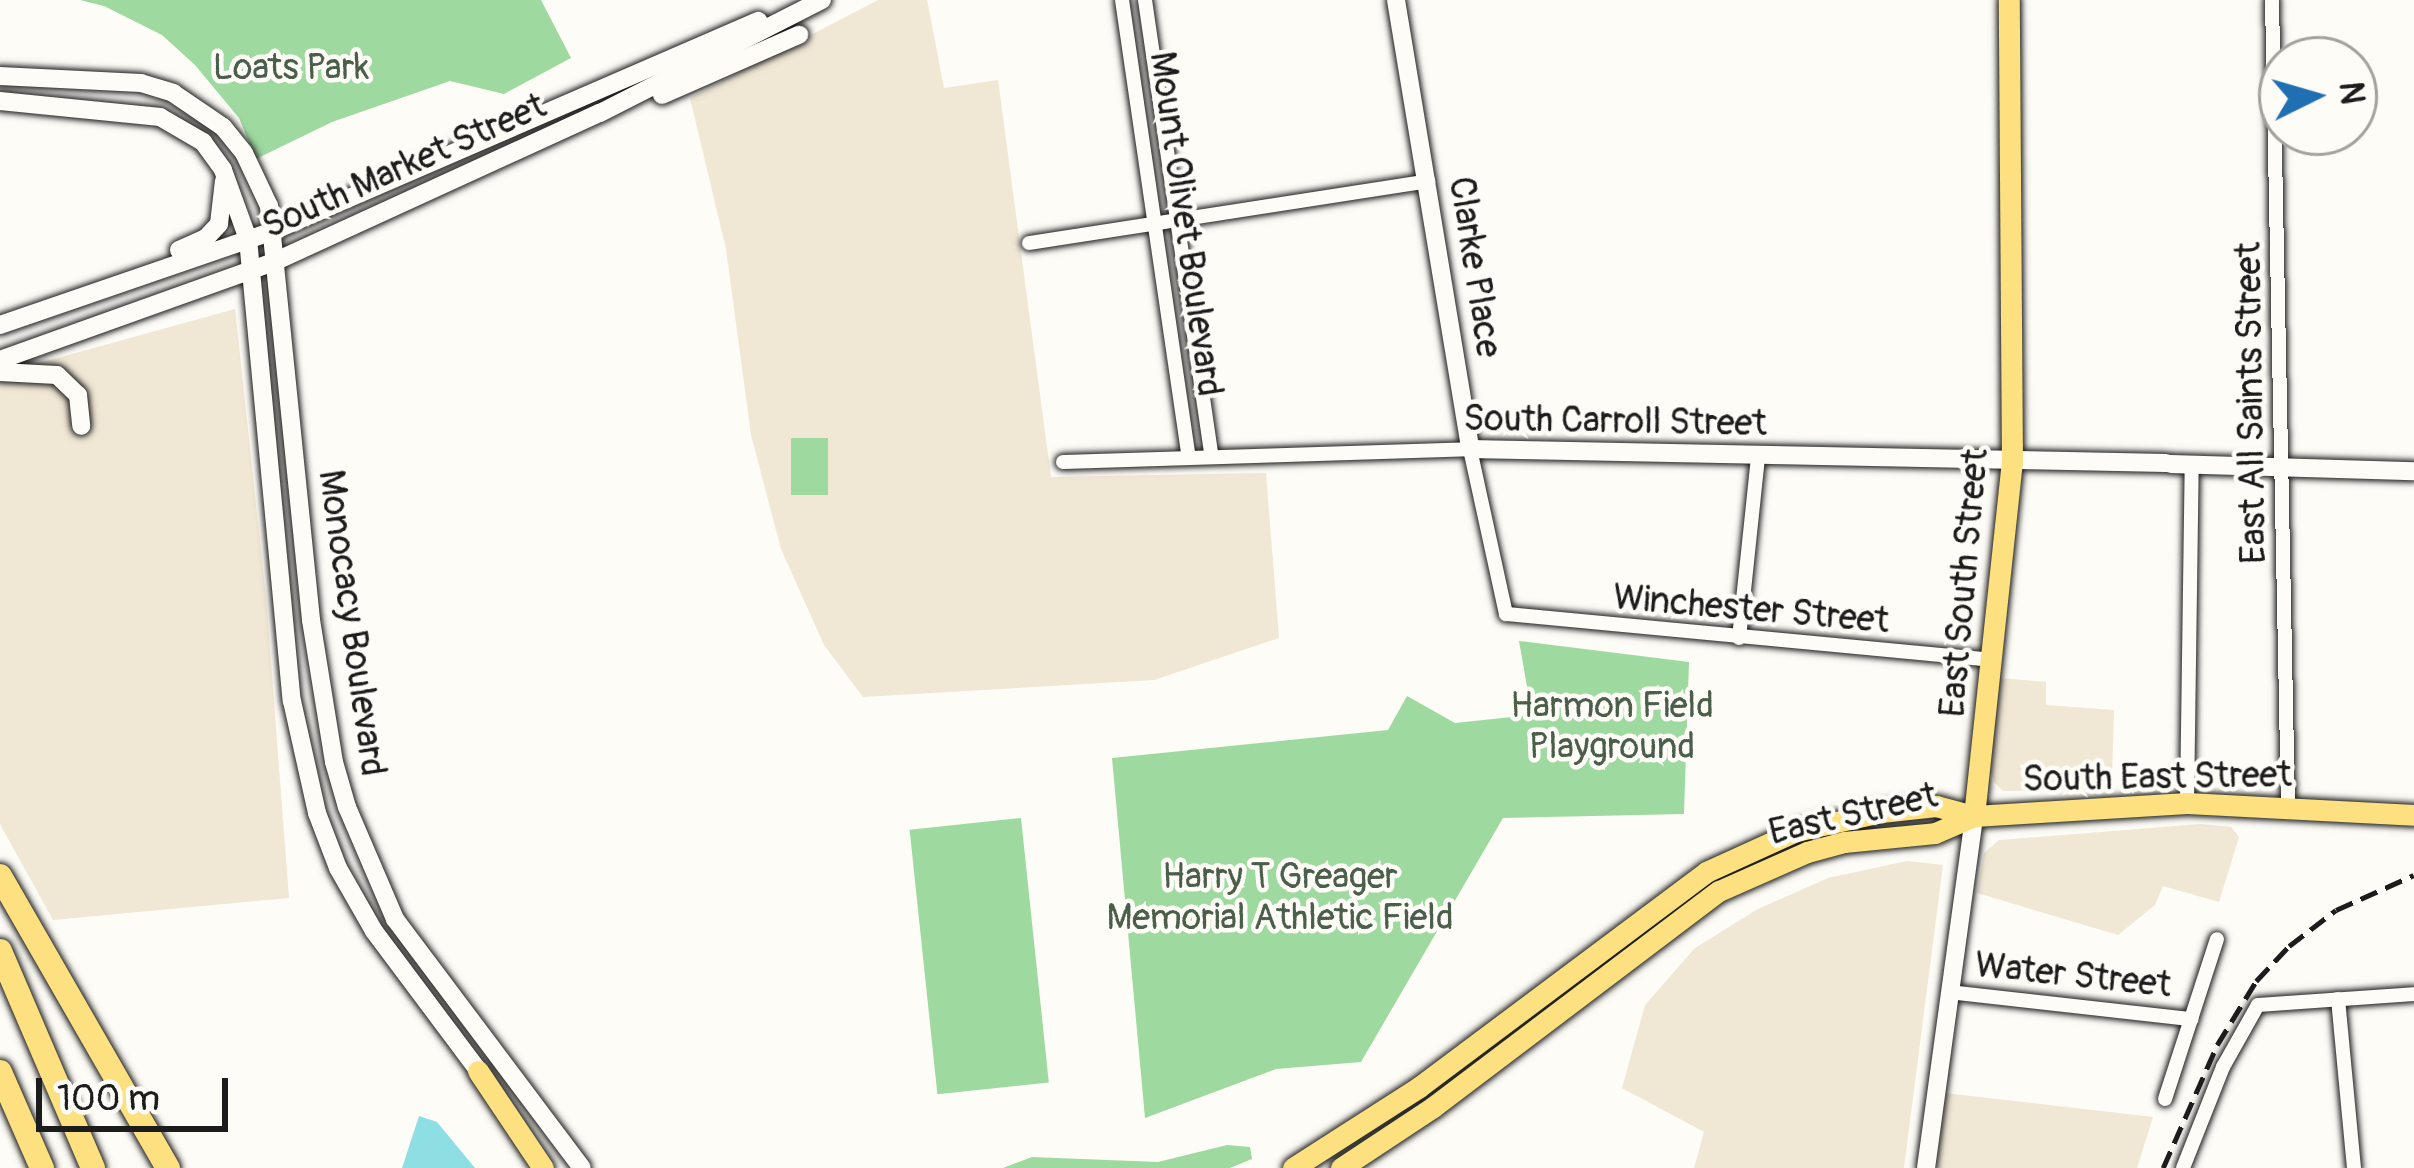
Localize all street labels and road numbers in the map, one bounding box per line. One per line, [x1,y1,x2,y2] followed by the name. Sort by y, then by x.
[1140,49,1232,399] street label: Mount Olivet Boulevard
[256,84,552,248] street label: South Market Street
[1439,174,1511,360] street label: Clarke Place
[2227,242,2275,564] street label: East All Saints Street
[1463,397,1767,445] street label: South Carroll Street
[1931,447,1997,719] street label: East South Street
[309,467,395,779] street label: Monocacy Boulevard
[1611,575,1891,643] street label: Winchester Street
[2022,753,2292,801] street label: South East Street
[1765,774,1941,854] street label: East Street
[1973,943,2173,1007] street label: Water Street

